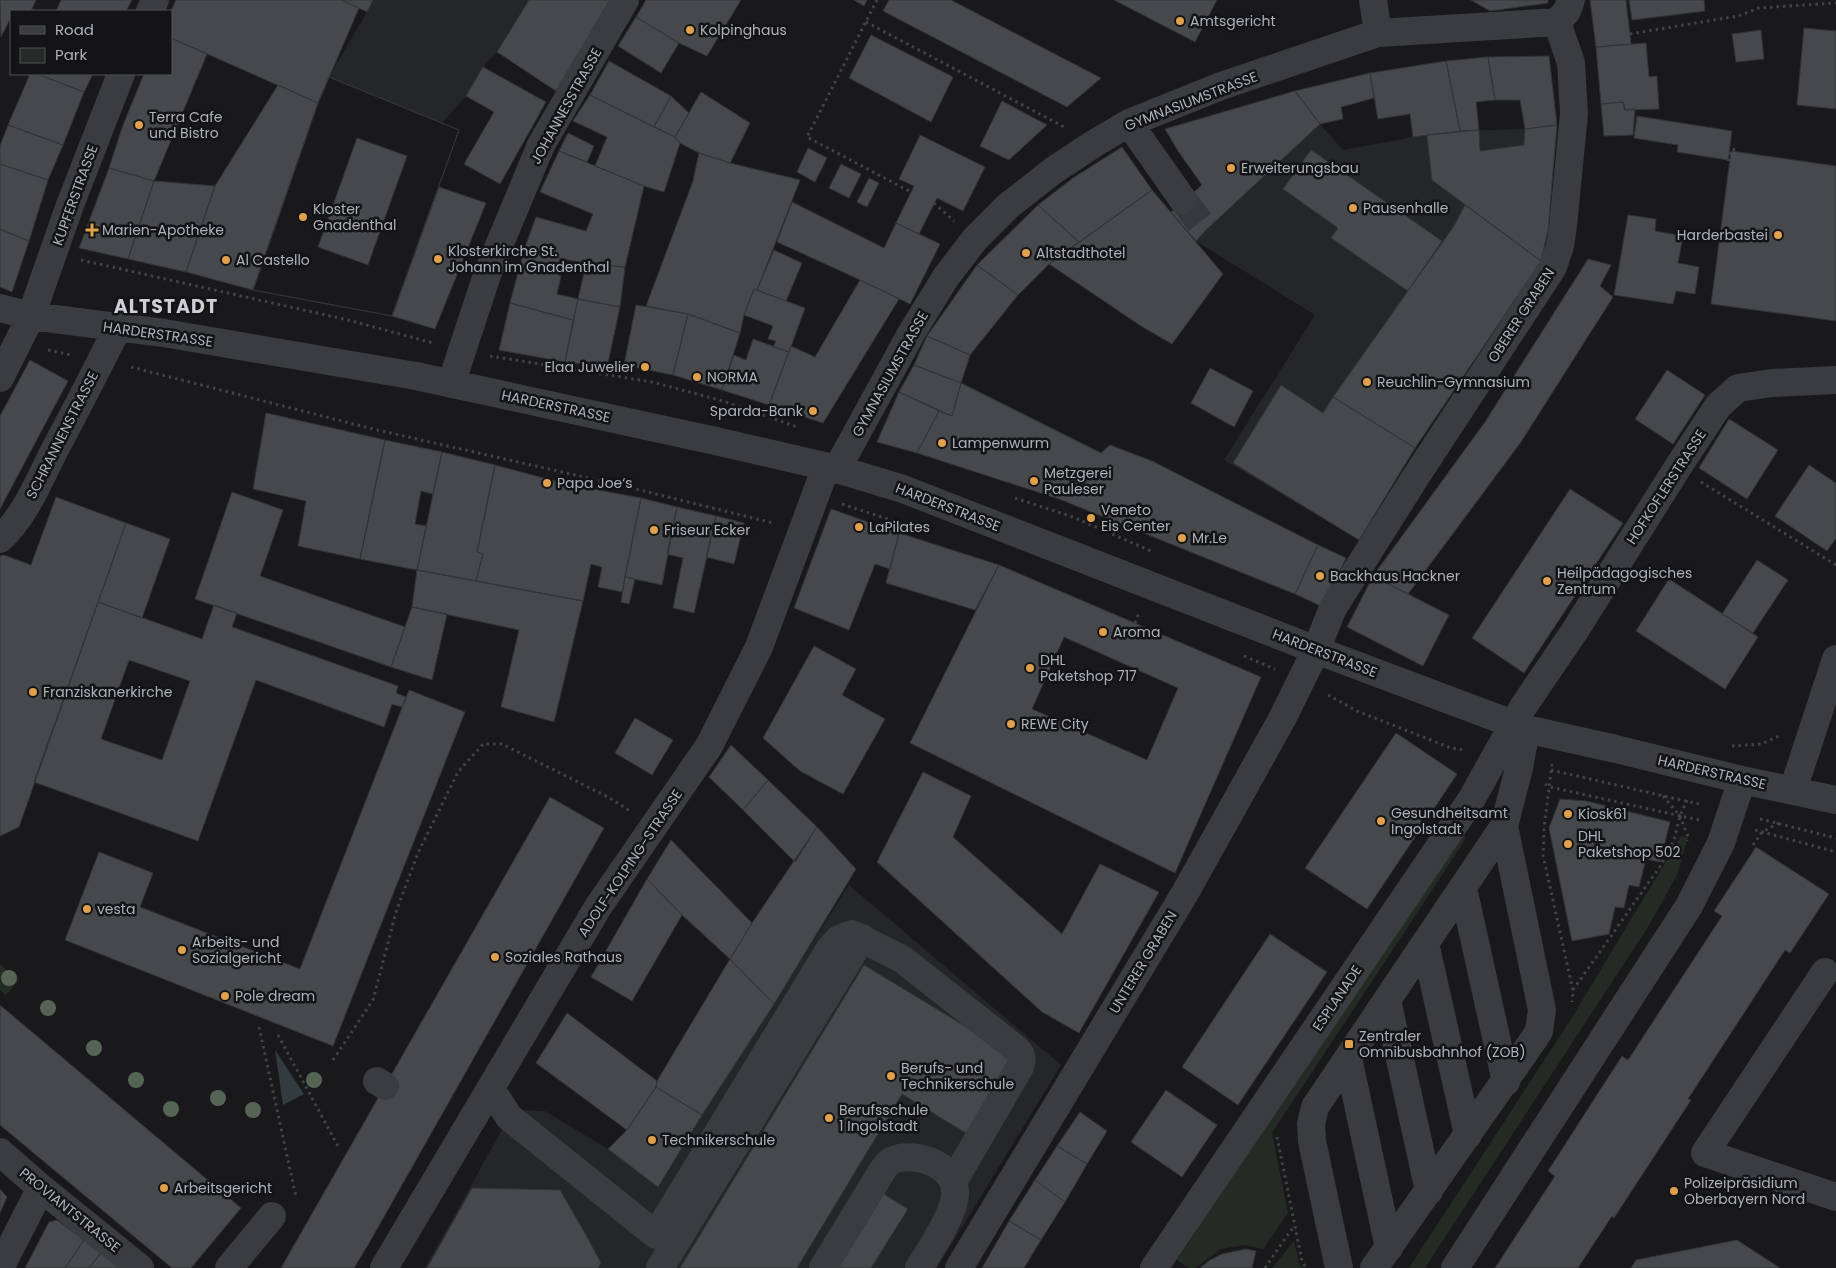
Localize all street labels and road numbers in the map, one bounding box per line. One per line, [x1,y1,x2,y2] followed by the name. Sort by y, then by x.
[526,44,606,168] street label: JOHANNESSTRASSE
[1122,66,1260,136] street label: GYMNASIUMSTRASSE
[47,142,103,248] street label: KUPFERSTRASSE
[1483,264,1559,366] street label: OBERER GRABEN
[847,308,933,440] street label: GYMNASIUMSTRASSE
[102,316,214,352] street label: HARDERSTRASSE
[21,368,103,502] street label: SCHRANNENSTRASSE
[500,385,612,427] street label: HARDERSTRASSE
[1621,426,1711,548] street label: HOFKOFLERSTRASSE
[893,478,1003,536] street label: HARDERSTRASSE
[1270,624,1380,682] street label: HARDERSTRASSE
[1656,750,1768,794] street label: HARDERSTRASSE
[573,785,687,941] street label: ADOLF-KOLPING-STRASSE
[1104,907,1182,1017] street label: UNTERER GRABEN
[1308,961,1366,1035] street label: ESPLANADE
[15,1163,125,1257] street label: PROVIANTSTRASSE

